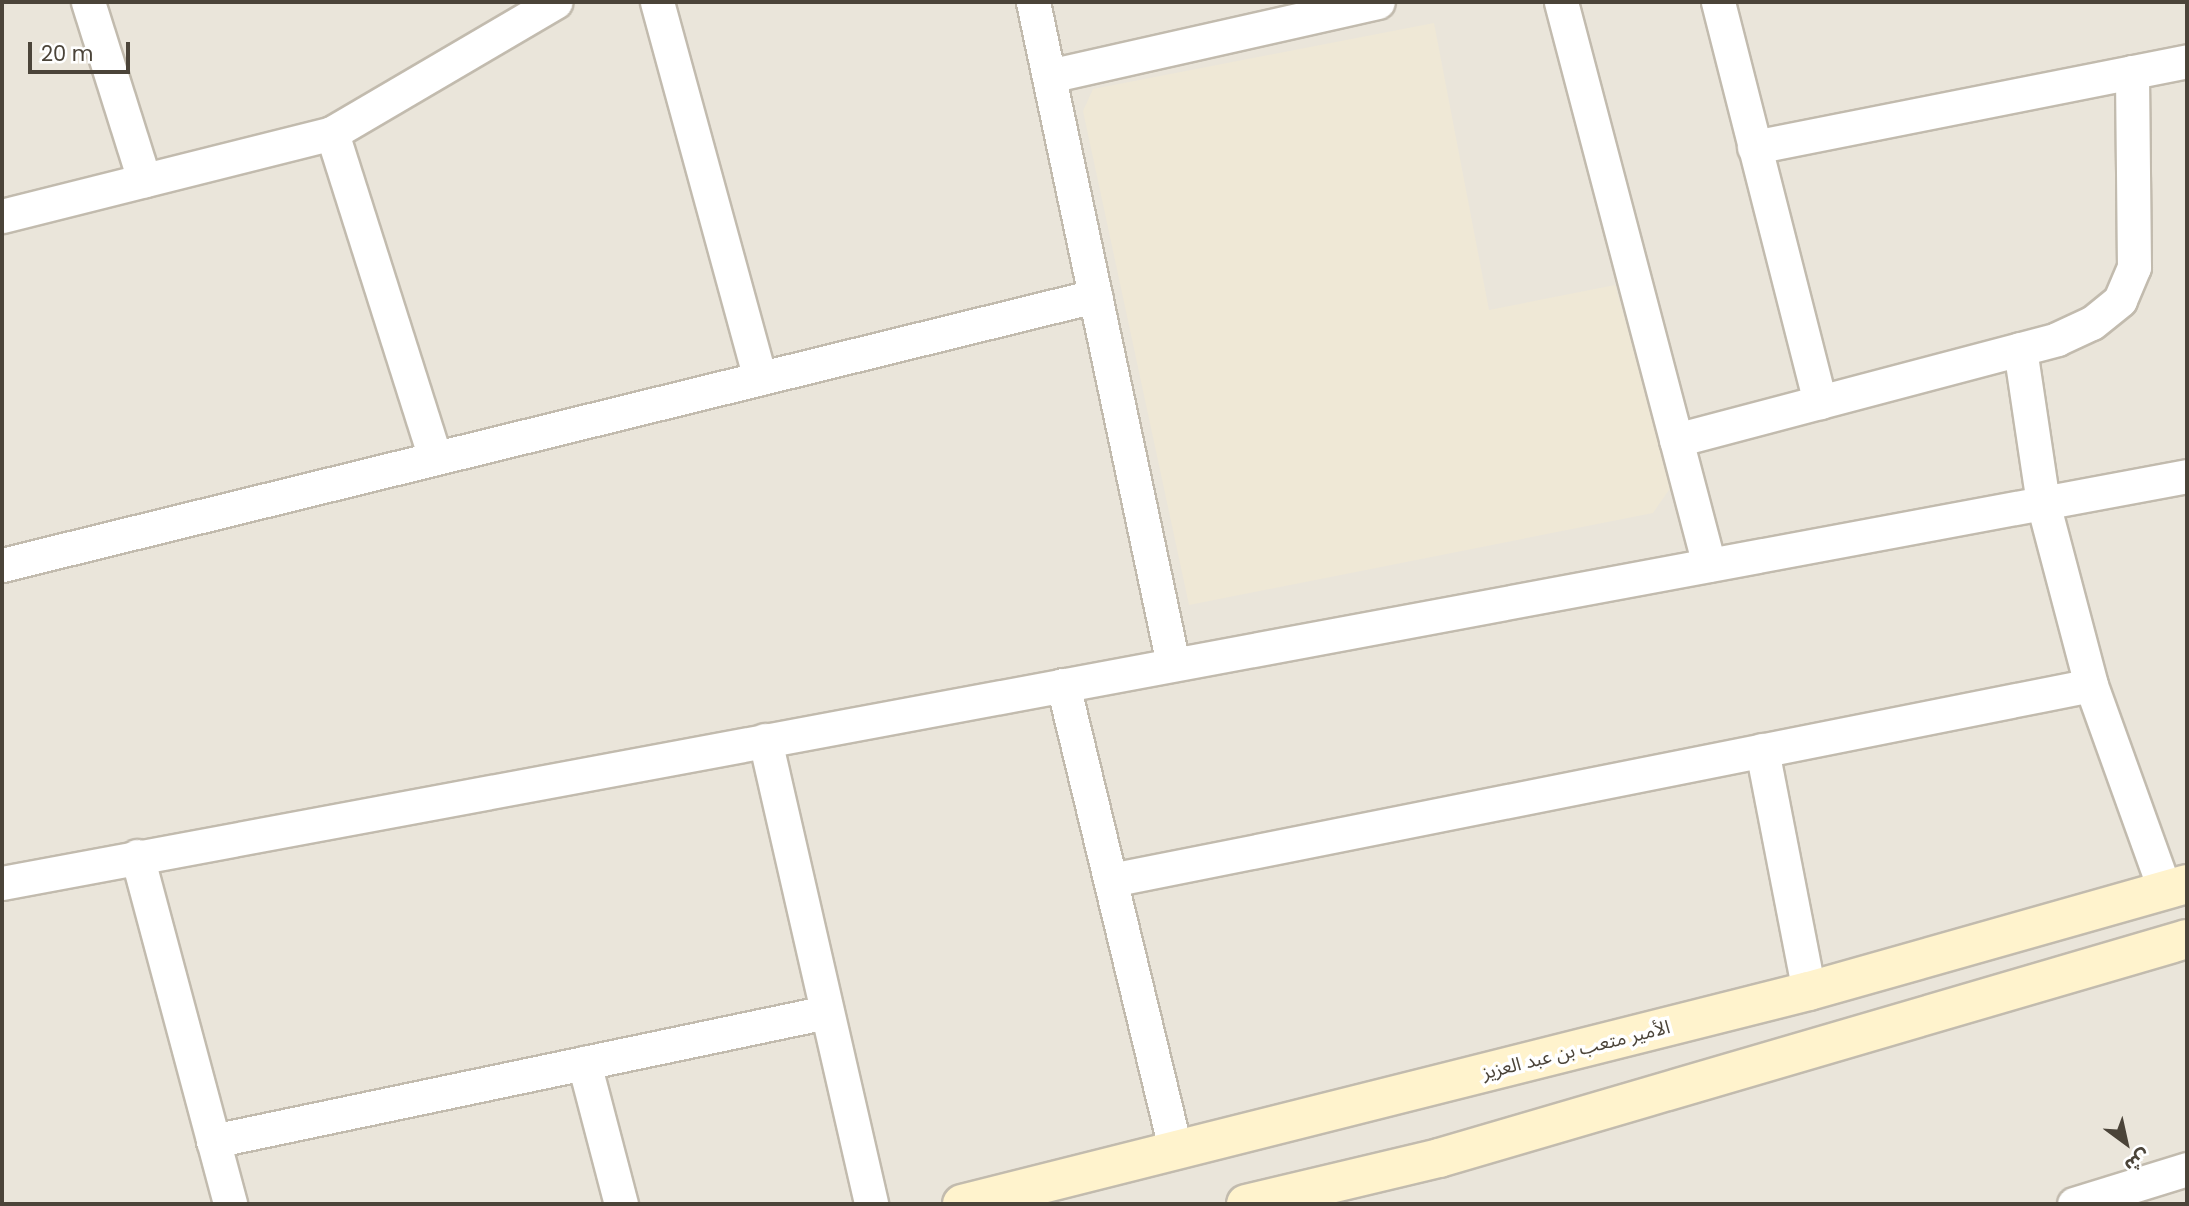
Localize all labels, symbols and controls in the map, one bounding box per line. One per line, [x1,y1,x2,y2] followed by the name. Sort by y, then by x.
[32,28,133,72] scale bar
[41,39,94,68] text: 20 m
[1480,1016,1672,1084] street label: الأمير متعب بن عبد العزيز
[2091,1108,2161,1178] north arrow
[2119,1143,2156,1179] text: ش

